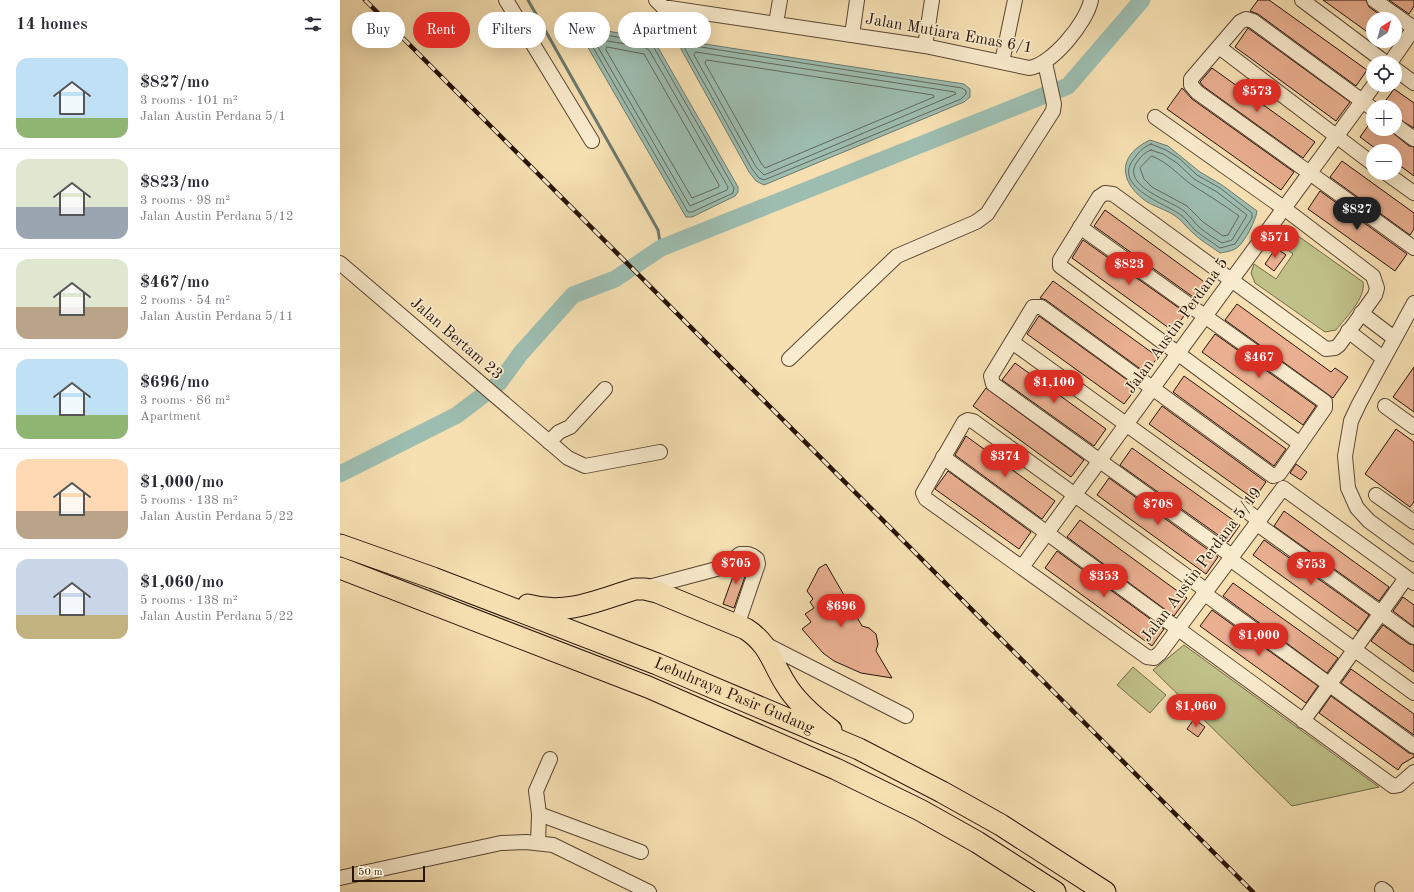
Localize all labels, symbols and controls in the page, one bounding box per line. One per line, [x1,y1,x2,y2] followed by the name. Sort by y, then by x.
[864,11,1034,57] street label: Jalan Mutiara Emas 6/1
[352,12,405,48] chip: Buy
[413,12,470,48] chip: Rent
[478,12,546,48] chip: Filters
[554,12,610,48] chip: New
[618,12,711,48] chip: Apartment
[1366,12,1402,48] north arrow
[1366,12,1402,180] map controls
[302,13,324,35] icon: filters
[16,16,88,33] text: 14 homes
[1366,56,1402,92] button: locate
[48,74,96,122] icon: home
[140,74,209,91] text: $827/mo
[1233,79,1281,113] pin: $573
[1242,85,1272,98] text: $573
[140,94,238,107] text: 3 rooms · 101 m²
[1366,100,1402,136] button: +
[140,110,286,123] text: Jalan Austin Perdana 5/1
[1366,144,1402,180] button: −
[140,174,209,191] text: $823/mo
[48,175,96,223] icon: home
[140,194,230,207] text: 3 rooms · 98 m²
[1333,197,1381,231] pin: $827
[1342,203,1372,216] text: $827
[140,210,294,223] text: Jalan Austin Perdana 5/12
[1251,225,1299,259] pin: $571
[1260,231,1290,244] text: $571
[1105,252,1153,286] pin: $823
[1123,255,1231,397] street label: Jalan Austin Perdana 5
[1114,258,1144,271] text: $823
[140,274,209,291] text: $467/mo
[48,275,96,323] icon: home
[140,294,230,307] text: 2 rooms · 54 m²
[407,295,505,383] street label: Jalan Bertam 23
[140,310,294,323] text: Jalan Austin Perdana 5/11
[1235,345,1283,379] pin: $467
[1244,351,1274,364] text: $467
[1021,370,1087,404] pin: $1,100
[140,374,209,391] text: $696/mo
[48,375,96,423] icon: home
[1033,376,1075,389] text: $1,100
[140,394,230,407] text: 3 rooms · 86 m²
[140,410,201,423] text: Apartment
[981,444,1029,478] pin: $374
[990,450,1020,463] text: $374
[140,474,224,491] text: $1,000/mo
[48,475,96,523] icon: home
[1139,485,1265,645] street label: Jalan Austin Perdana 5/19
[1134,492,1182,526] pin: $708
[140,494,238,507] text: 5 rooms · 138 m²
[1143,498,1173,511] text: $708
[140,510,294,523] text: Jalan Austin Perdana 5/22
[712,551,760,585] pin: $705
[1287,552,1335,586] pin: $753
[721,557,751,570] text: $705
[1296,558,1326,571] text: $753
[1080,564,1128,598] pin: $353
[1089,570,1119,583] text: $353
[140,574,224,591] text: $1,060/mo
[48,575,96,623] icon: home
[140,594,238,607] text: 5 rooms · 138 m²
[817,594,865,628] pin: $696
[826,600,856,613] text: $696
[140,610,294,623] text: Jalan Austin Perdana 5/22
[1226,623,1292,657] pin: $1,000
[1238,629,1280,642] text: $1,000
[651,656,817,737] street label: Lebuhraya Pasir Gudang
[1163,694,1229,728] pin: $1,060
[1175,700,1217,713] text: $1,060
[352,864,425,883] scale bar
[358,867,383,878] text: 50 m

